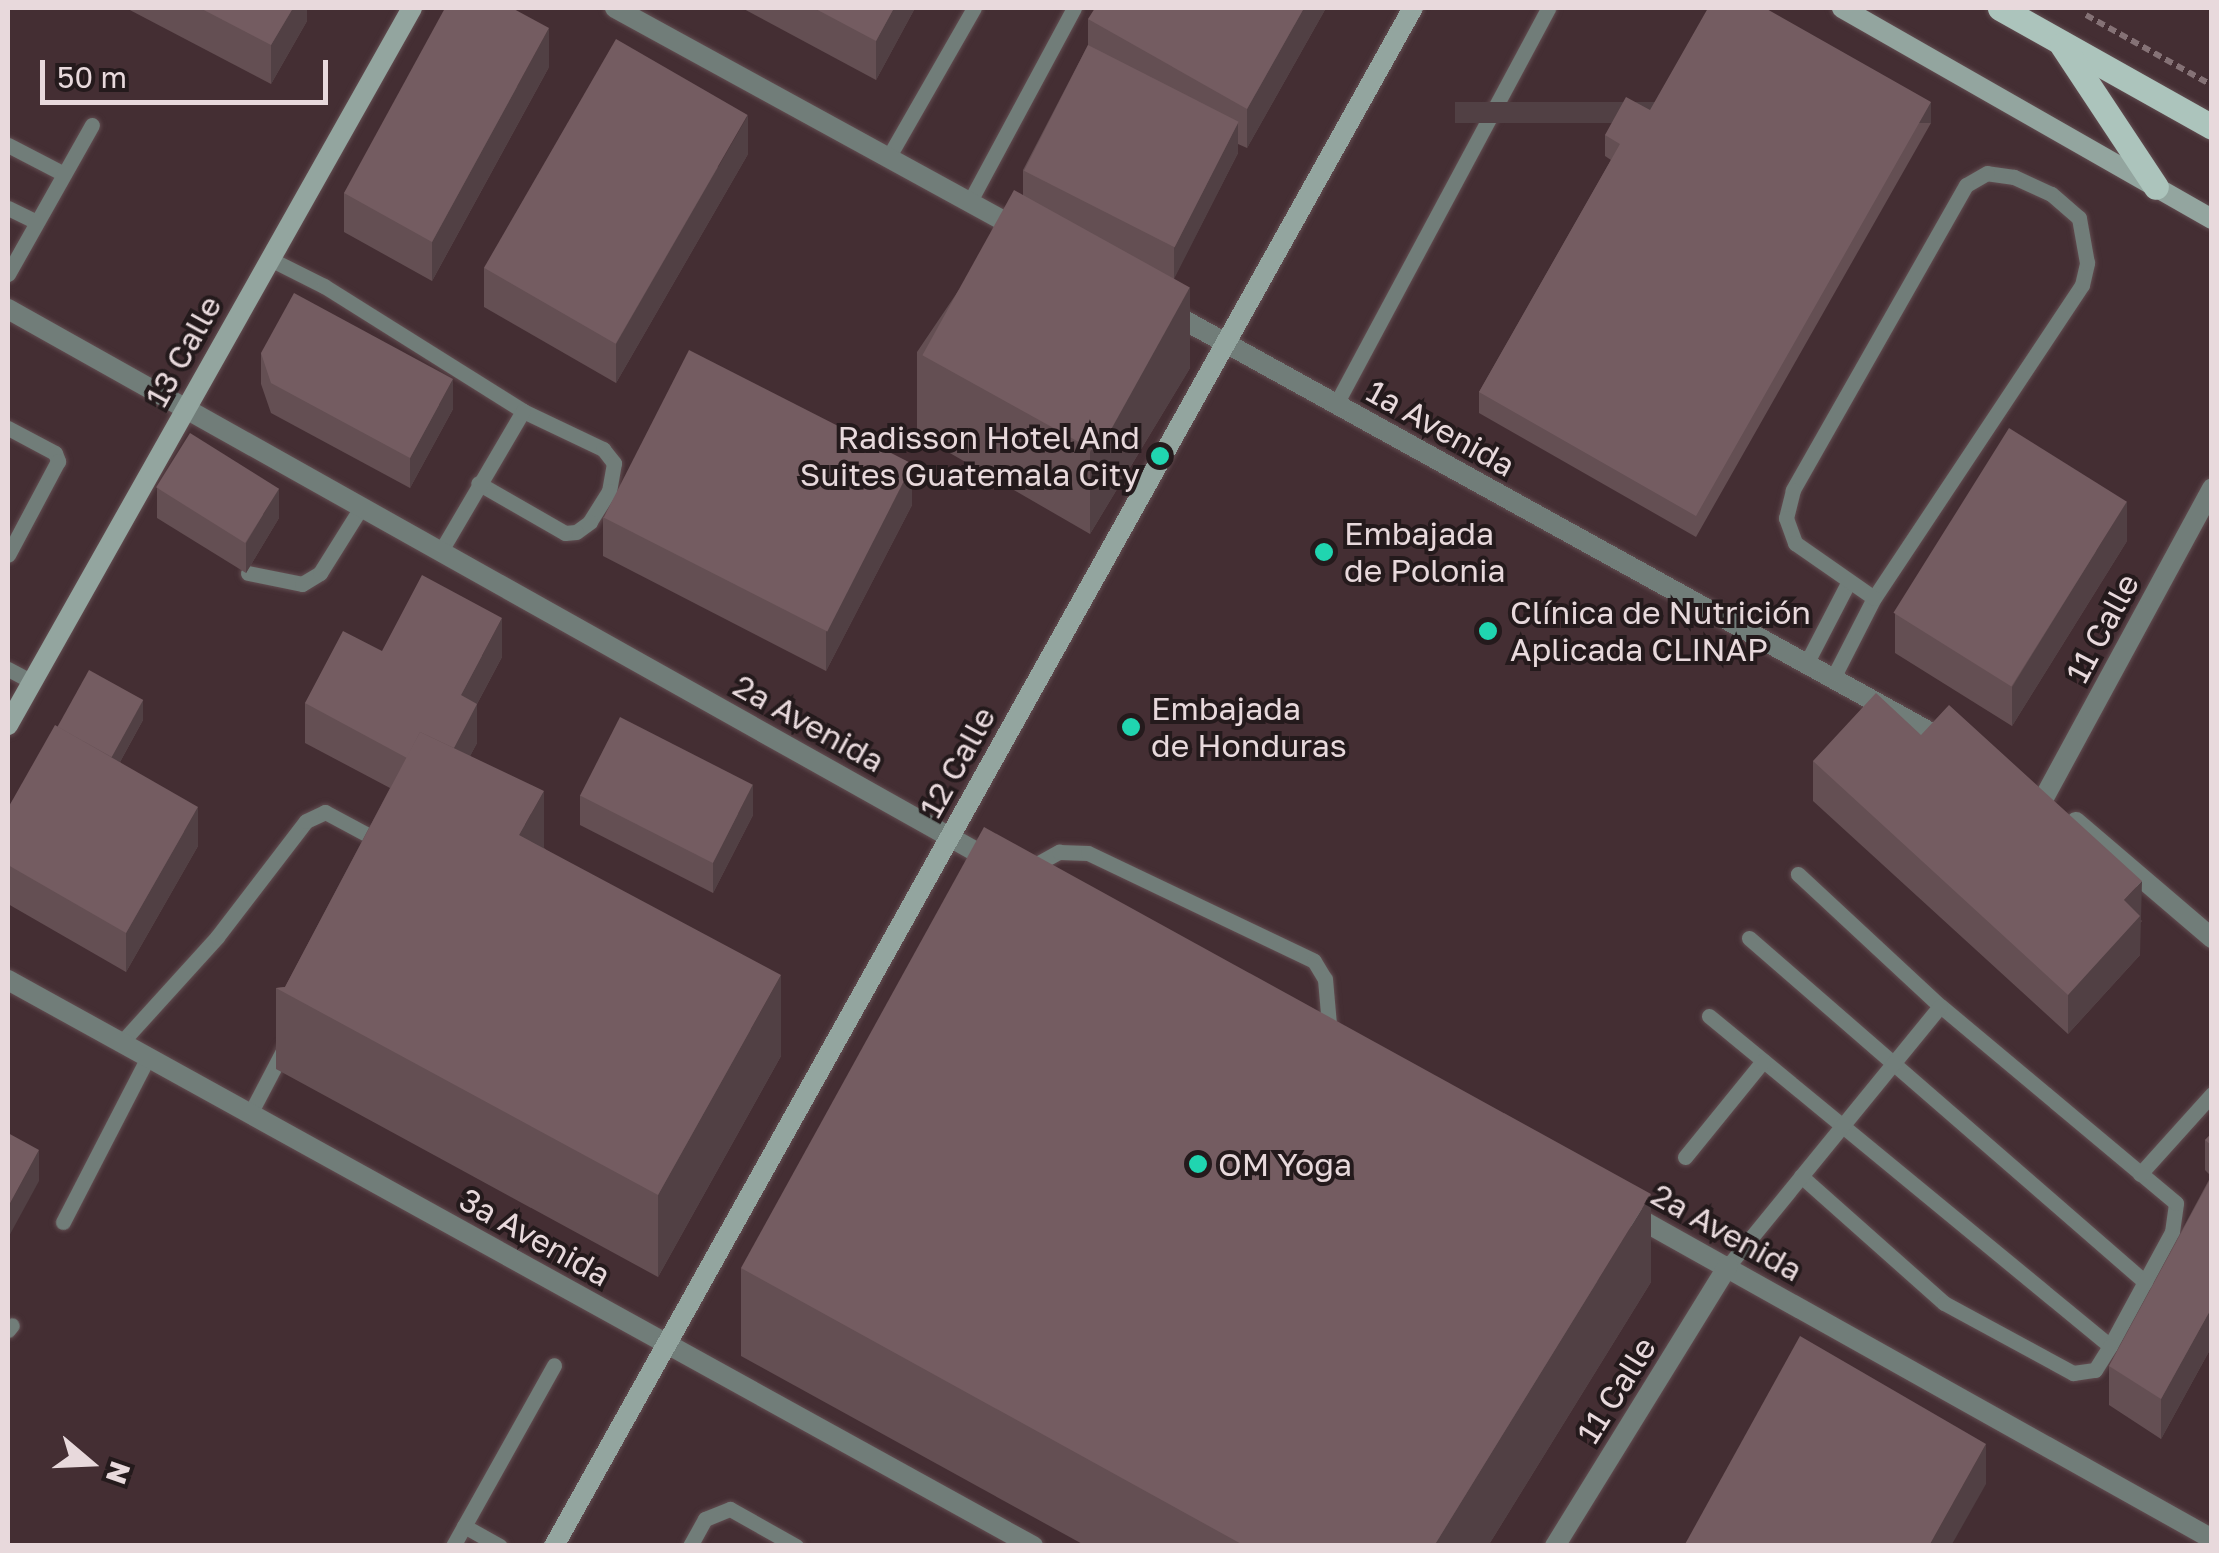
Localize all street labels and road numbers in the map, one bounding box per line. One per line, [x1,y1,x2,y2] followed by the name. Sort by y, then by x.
[137,289,229,413] street label: 13 Calle
[1360,372,1522,484] street label: 1a Avenida
[2057,567,2147,689] street label: 11 Calle
[727,666,891,780] street label: 2a Avenida
[911,700,1003,824] street label: 12 Calle
[1645,1175,1809,1289] street label: 2a Avenida
[453,1180,617,1294] street label: 3a Avenida
[1569,1330,1663,1450] street label: 11 Calle

